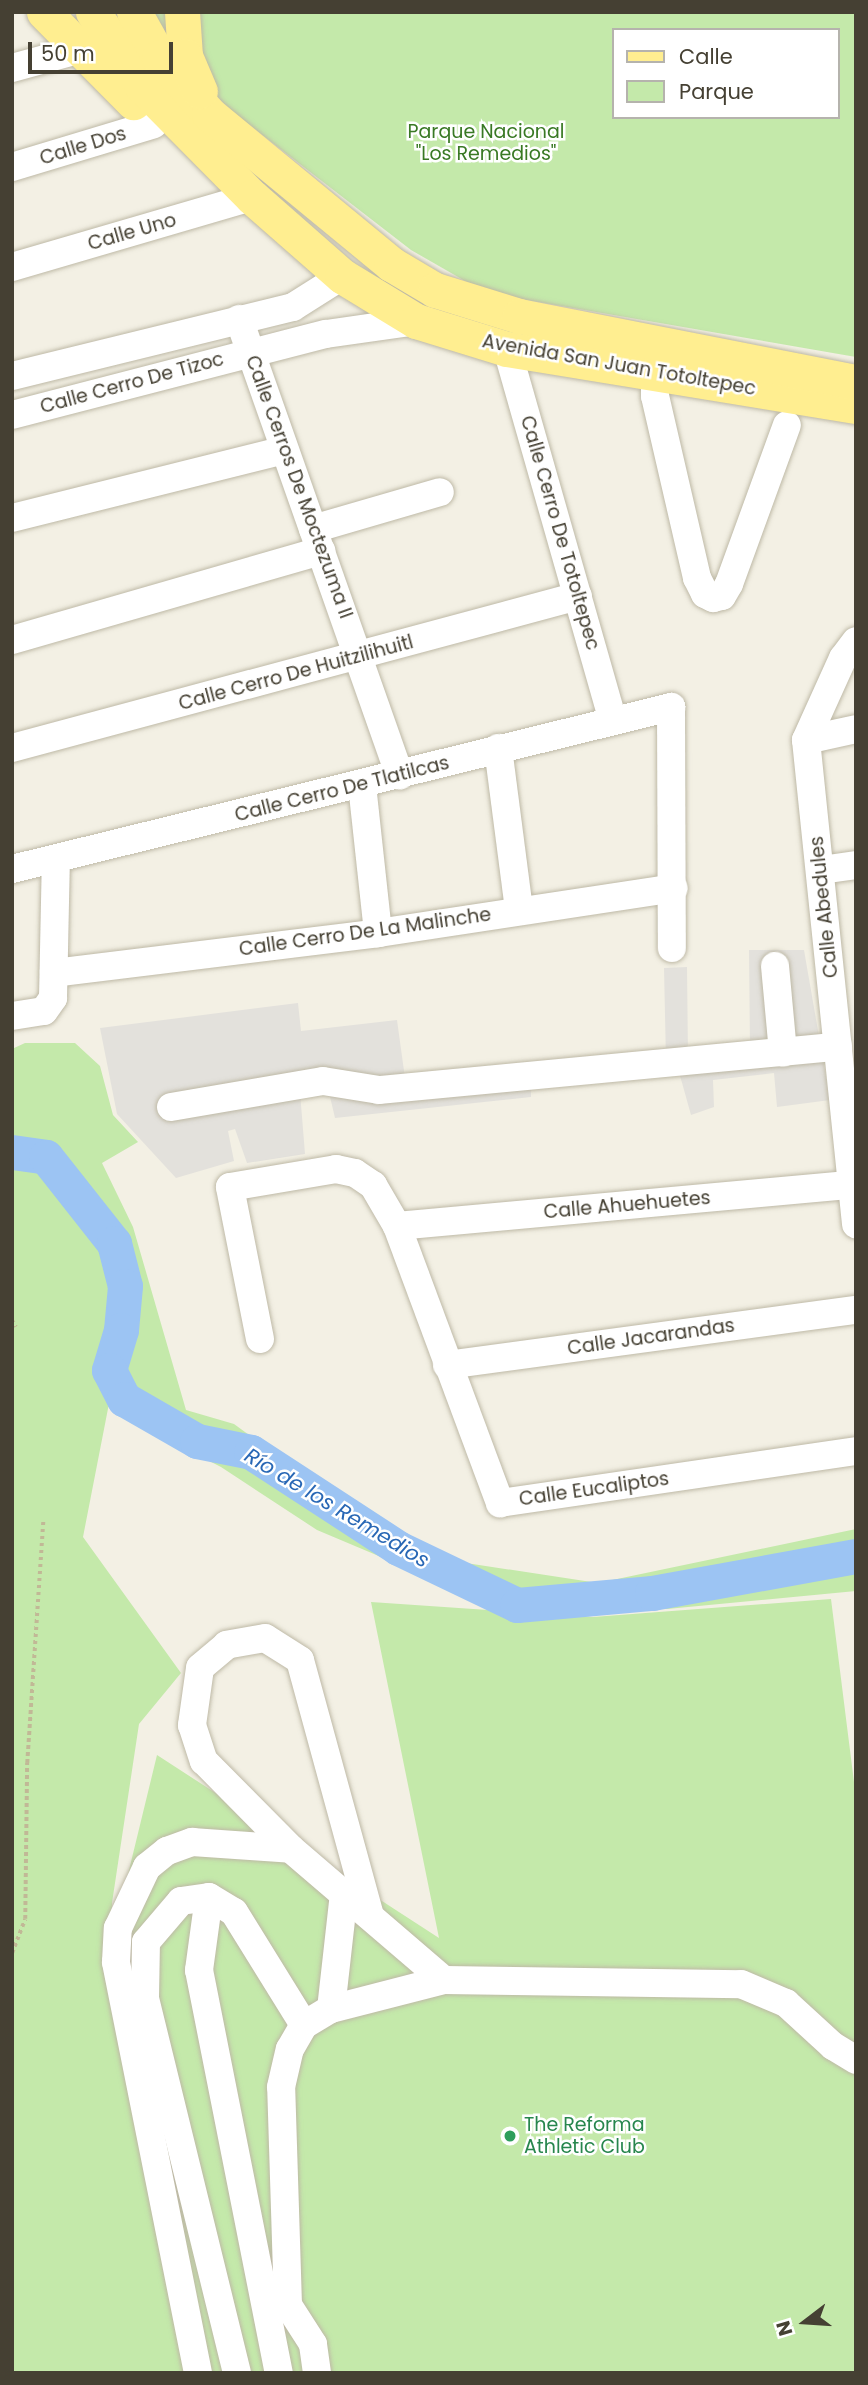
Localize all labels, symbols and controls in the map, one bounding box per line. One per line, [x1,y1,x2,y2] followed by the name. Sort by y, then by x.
[32,28,177,72] scale bar
[612,28,840,119] legend
[41,39,95,68] text: 50 m
[679,42,733,71] text: Calle
[679,77,754,106] text: Parque
[407,121,565,165] park label: Parque Nacional "Los Remedios"
[37,122,129,170] street label: Calle Dos
[85,209,179,255] street label: Calle Uno
[480,330,758,400] street label: Avenida San Juan Totoltepec
[38,348,226,418] street label: Calle Cerro De Tizoc
[241,352,357,622] street label: Calle Cerros De Moctezuma II
[516,413,604,653] street label: Calle Cerro De Totoltepec
[176,631,416,715] street label: Calle Cerro De Huitzilihuitl
[232,751,452,827] street label: Calle Cerro De Tlatilcas
[805,835,843,979] street label: Calle Abedules
[238,903,492,961] street label: Calle Cerro De La Malinche
[543,1186,711,1224] street label: Calle Ahuehuetes
[566,1314,736,1360] street label: Calle Jacarandas
[240,1443,434,1573] water label: Río de los Remedios
[518,1467,670,1511] street label: Calle Eucaliptos
[524,2114,645,2158] place label: The Reforma Athletic Club
[502,2128,518,2144] marker: The Reforma Athletic Club
[770,2287,840,2357] north arrow
[769,2318,799,2339] text: N

